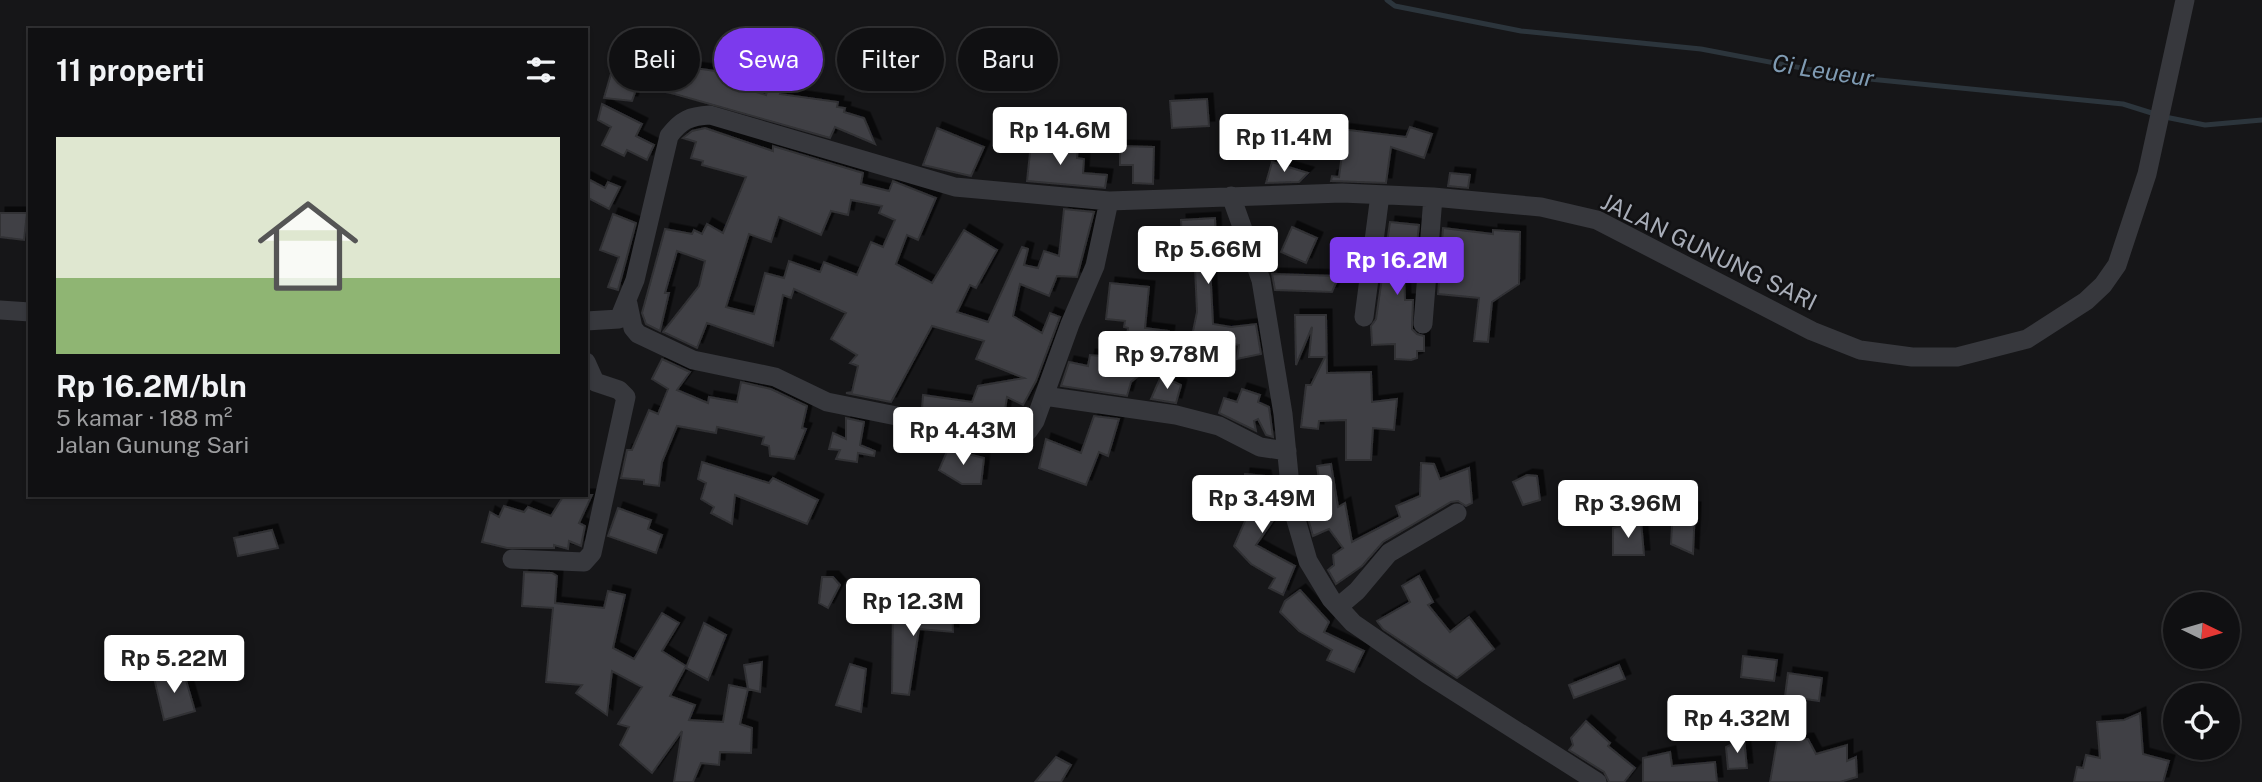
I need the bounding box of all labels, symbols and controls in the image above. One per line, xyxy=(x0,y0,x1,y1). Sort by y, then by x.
chip: Beli xyxy=(609,28,700,91)
chip: Sewa xyxy=(714,28,823,91)
chip: Filter xyxy=(837,28,944,91)
chip: Baru xyxy=(958,28,1058,91)
water label: Ci Leueur xyxy=(1770,48,1877,92)
icon: filters xyxy=(522,51,560,89)
text: 11 properti xyxy=(56,52,204,88)
pin: Rp 14.6M xyxy=(988,108,1132,167)
pin: Rp 11.4M xyxy=(1212,114,1356,174)
text: Rp 14.6M xyxy=(1009,116,1111,143)
text: Rp 11.4M xyxy=(1235,123,1333,150)
icon: home xyxy=(245,183,371,309)
street label: JALAN GUNUNG SARI xyxy=(1597,187,1822,316)
pin: Rp 5.66M xyxy=(1136,226,1280,286)
text: Rp 5.66M xyxy=(1154,235,1262,262)
pin: Rp 16.2M xyxy=(1325,238,1469,297)
text: Rp 16.2M xyxy=(1346,246,1448,273)
pin: Rp 9.78M xyxy=(1095,332,1239,391)
text: Rp 9.78M xyxy=(1114,340,1220,367)
text: Rp 16.2M/bln xyxy=(56,368,247,404)
text: 5 kamar · 188 m² xyxy=(56,404,232,431)
pin: Rp 4.43M xyxy=(891,407,1035,467)
text: Rp 4.43M xyxy=(909,416,1017,443)
text: Jalan Gunung Sari xyxy=(56,431,249,458)
pin: Rp 3.49M xyxy=(1190,476,1334,535)
pin: Rp 3.96M xyxy=(1556,480,1700,540)
text: Rp 3.49M xyxy=(1208,484,1316,511)
text: Rp 3.96M xyxy=(1574,489,1682,516)
pin: Rp 12.3M xyxy=(841,578,985,638)
text: Rp 12.3M xyxy=(862,587,964,614)
north arrow xyxy=(2163,592,2240,668)
map controls xyxy=(2163,592,2240,760)
pin: Rp 5.22M xyxy=(102,636,246,695)
text: Rp 5.22M xyxy=(120,644,228,671)
button: locate xyxy=(2163,683,2240,760)
pin: Rp 4.32M xyxy=(1665,696,1809,755)
text: Rp 4.32M xyxy=(1683,704,1791,731)

